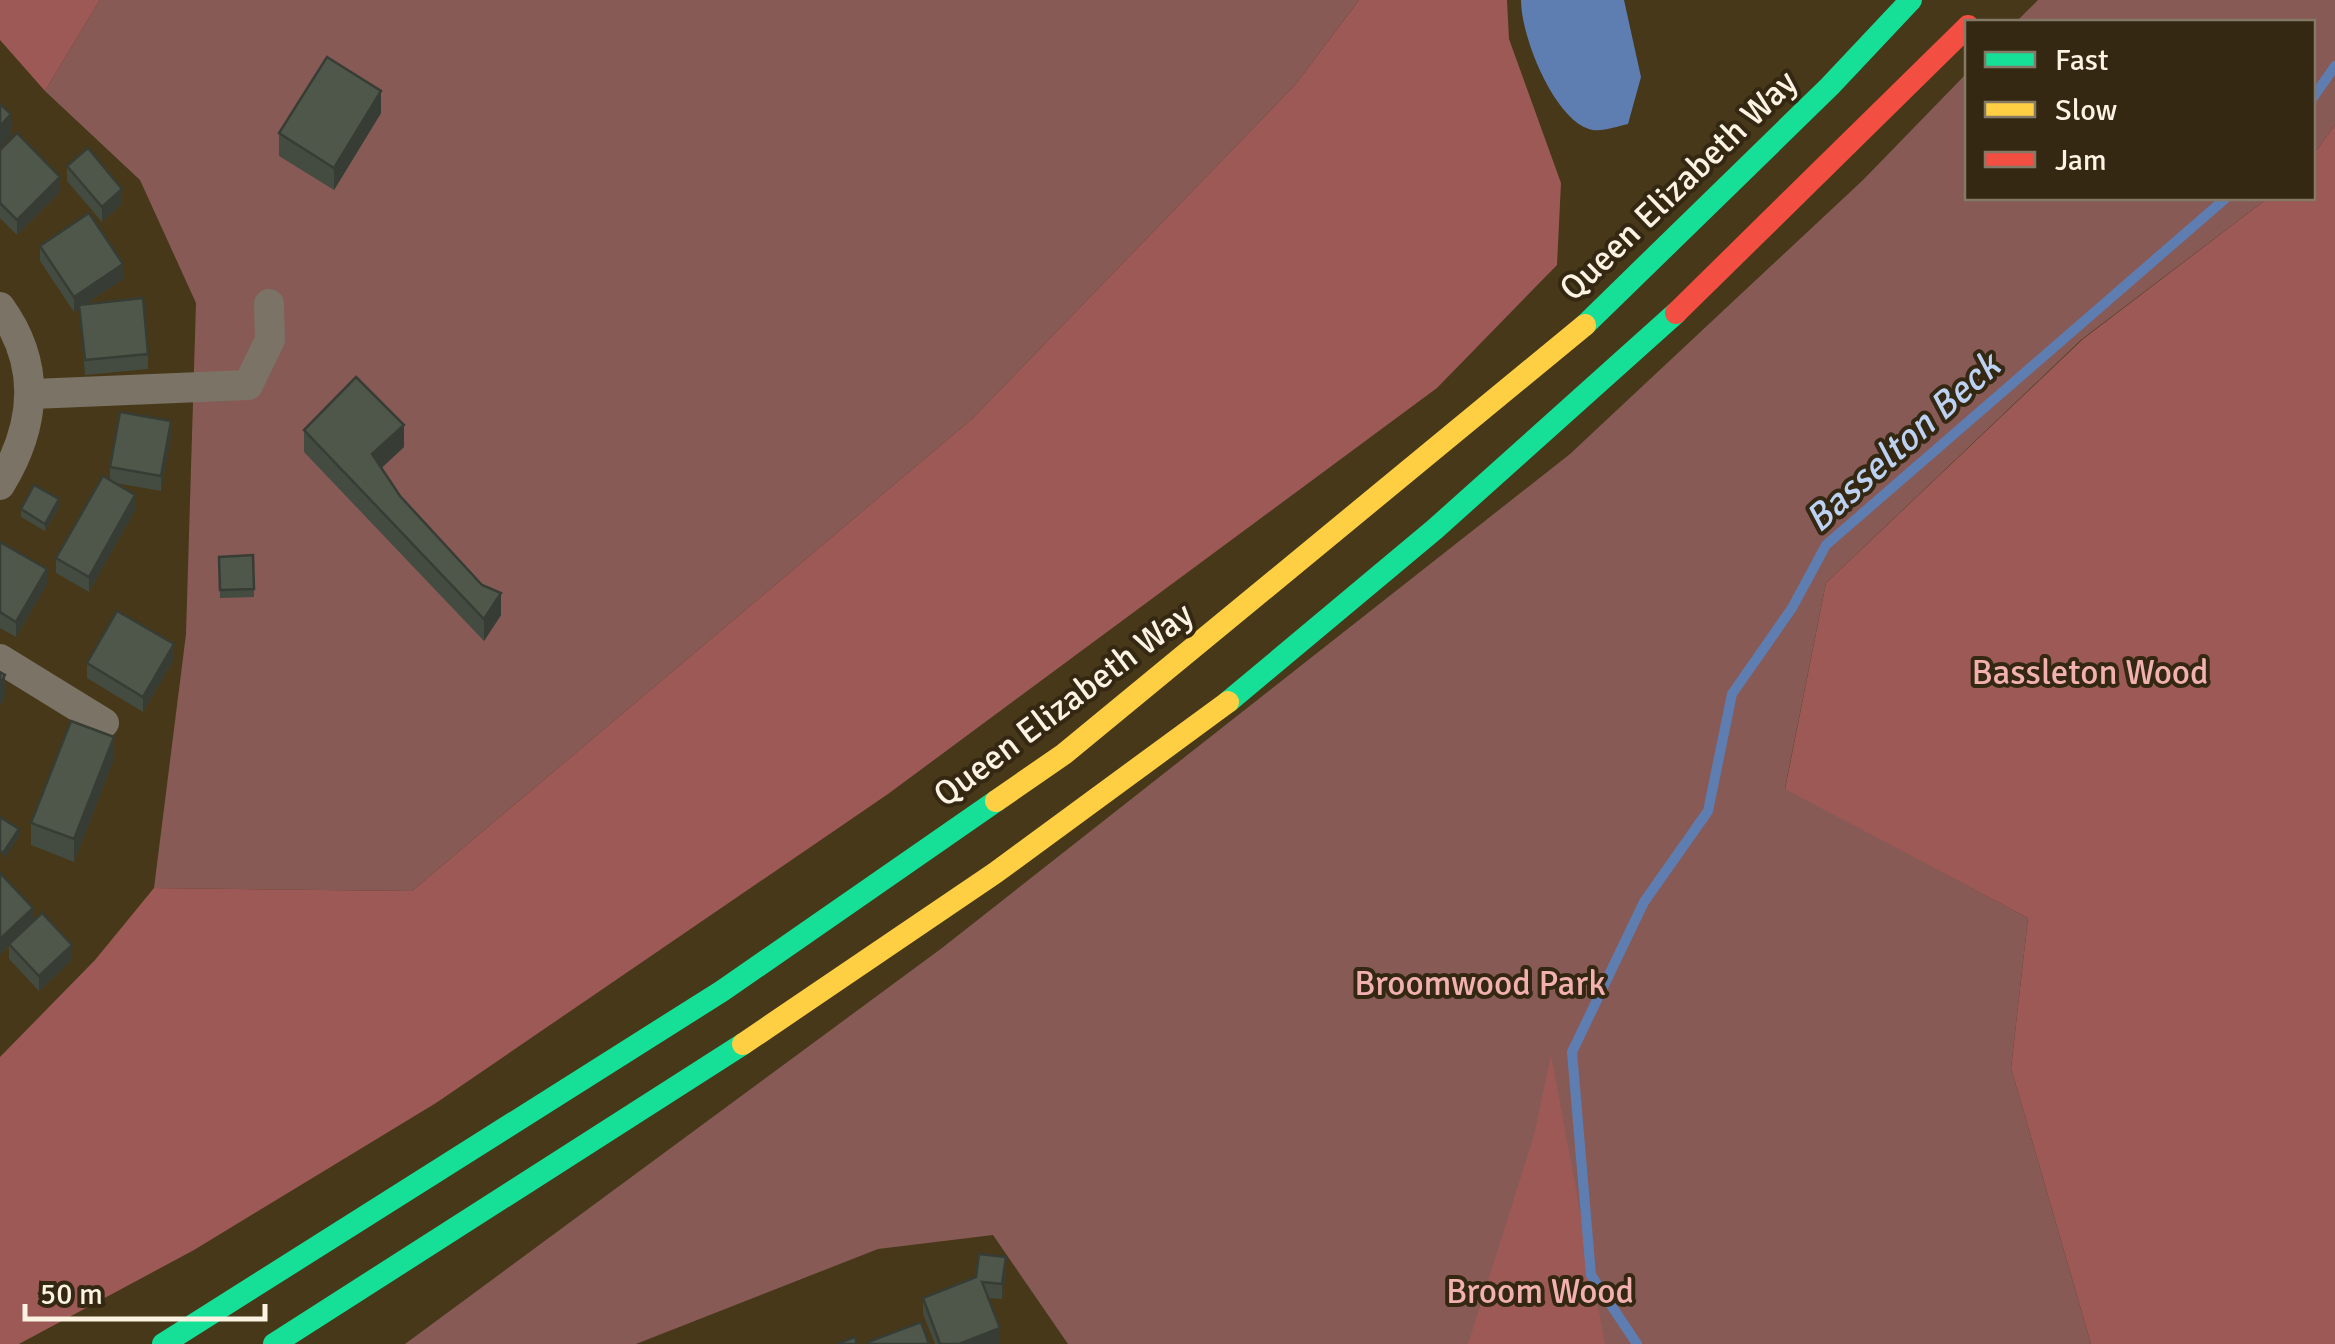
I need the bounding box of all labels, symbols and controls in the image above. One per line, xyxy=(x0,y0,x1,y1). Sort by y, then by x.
legend xyxy=(1965,20,2315,200)
text: Fast xyxy=(2055,42,2108,79)
street label: Queen Elizabeth Way xyxy=(1551,61,1806,310)
text: Slow xyxy=(2055,92,2117,129)
text: Jam xyxy=(2055,142,2107,179)
water label: Basselton Beck xyxy=(1795,341,2012,542)
street label: Queen Elizabeth Way xyxy=(925,593,1201,816)
park label: Bassleton Wood xyxy=(1971,651,2209,694)
park label: Broomwood Park xyxy=(1354,962,1606,1005)
scale bar xyxy=(25,1259,265,1321)
park label: Broom Wood xyxy=(1446,1270,1634,1313)
text: 50 m xyxy=(40,1276,103,1313)

